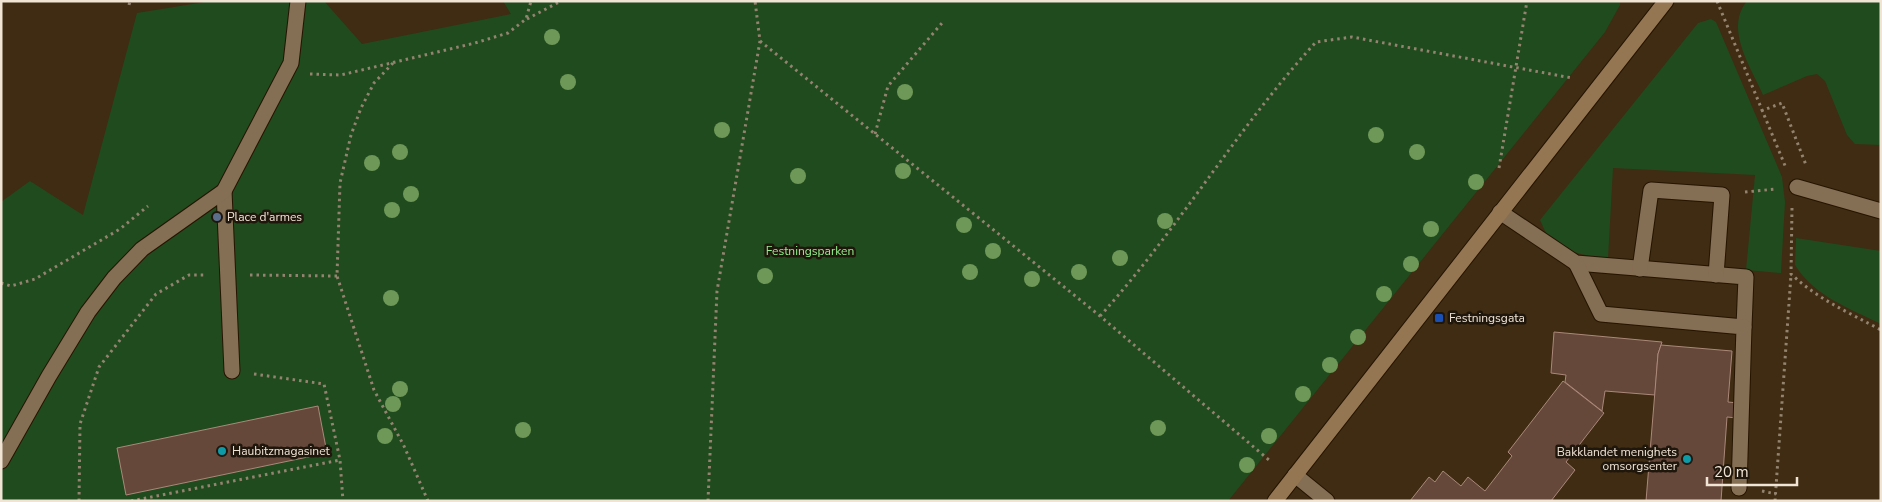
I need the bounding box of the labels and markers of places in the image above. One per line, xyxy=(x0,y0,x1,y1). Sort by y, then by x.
place label: Place d'armes xyxy=(227,209,302,225)
marker: Place d'armes xyxy=(211,211,223,223)
place label: Festningsgata xyxy=(1449,310,1525,326)
marker: Festningsgata xyxy=(1433,312,1445,324)
place label: Haubitzmagasinet xyxy=(232,443,331,459)
place label: Bakklandet menighets omsorgsenter xyxy=(1557,444,1678,474)
marker: Haubitzmagasinet xyxy=(216,445,228,457)
marker: Bakklandet menighets omsorgsenter xyxy=(1681,453,1693,465)

